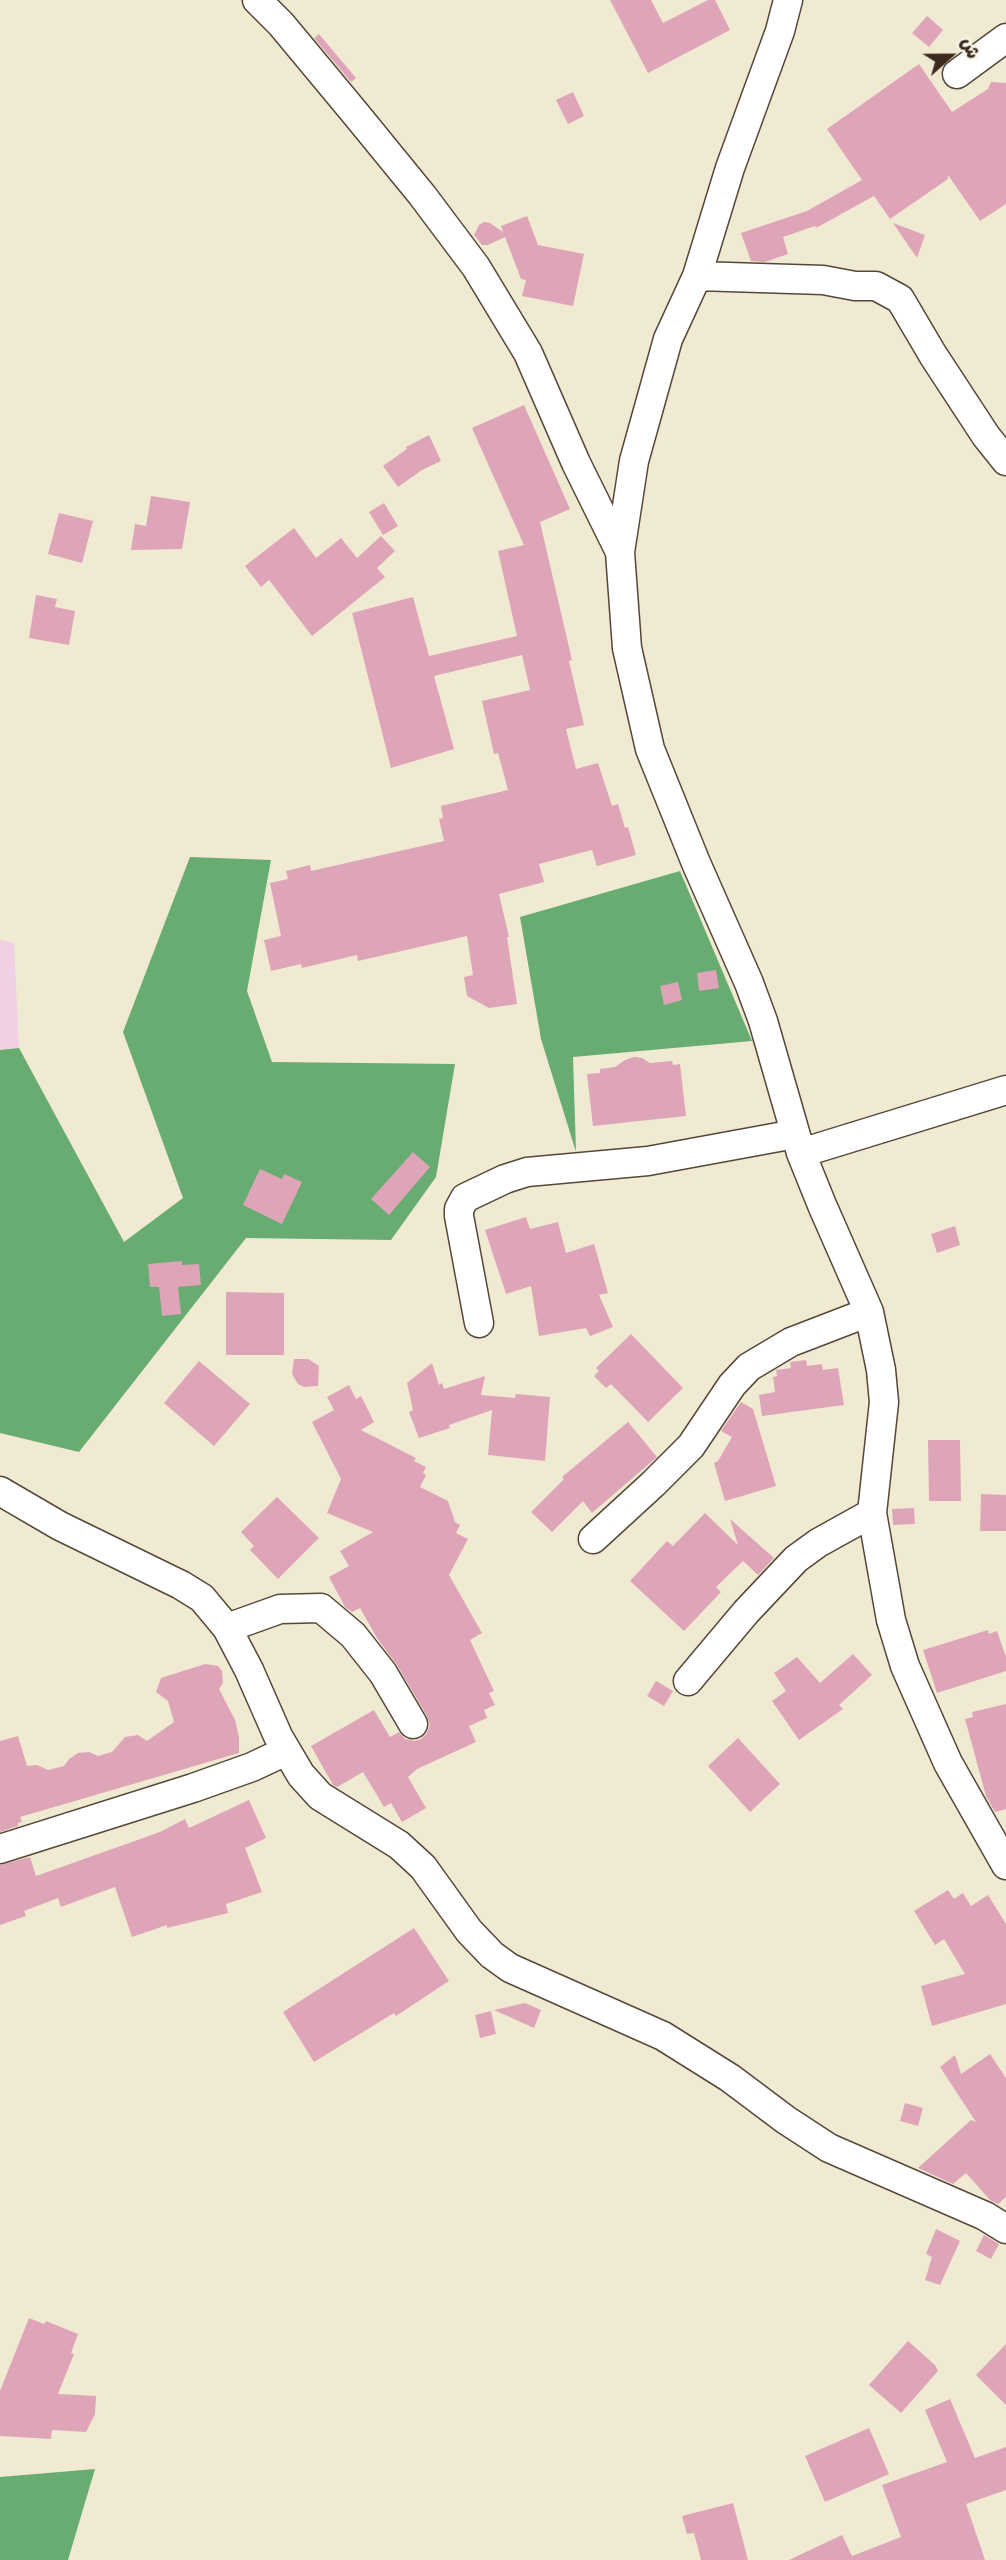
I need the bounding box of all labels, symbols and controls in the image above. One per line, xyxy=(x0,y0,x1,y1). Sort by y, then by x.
north arrow xyxy=(915,21,985,91)
text: ش xyxy=(954,34,986,63)

